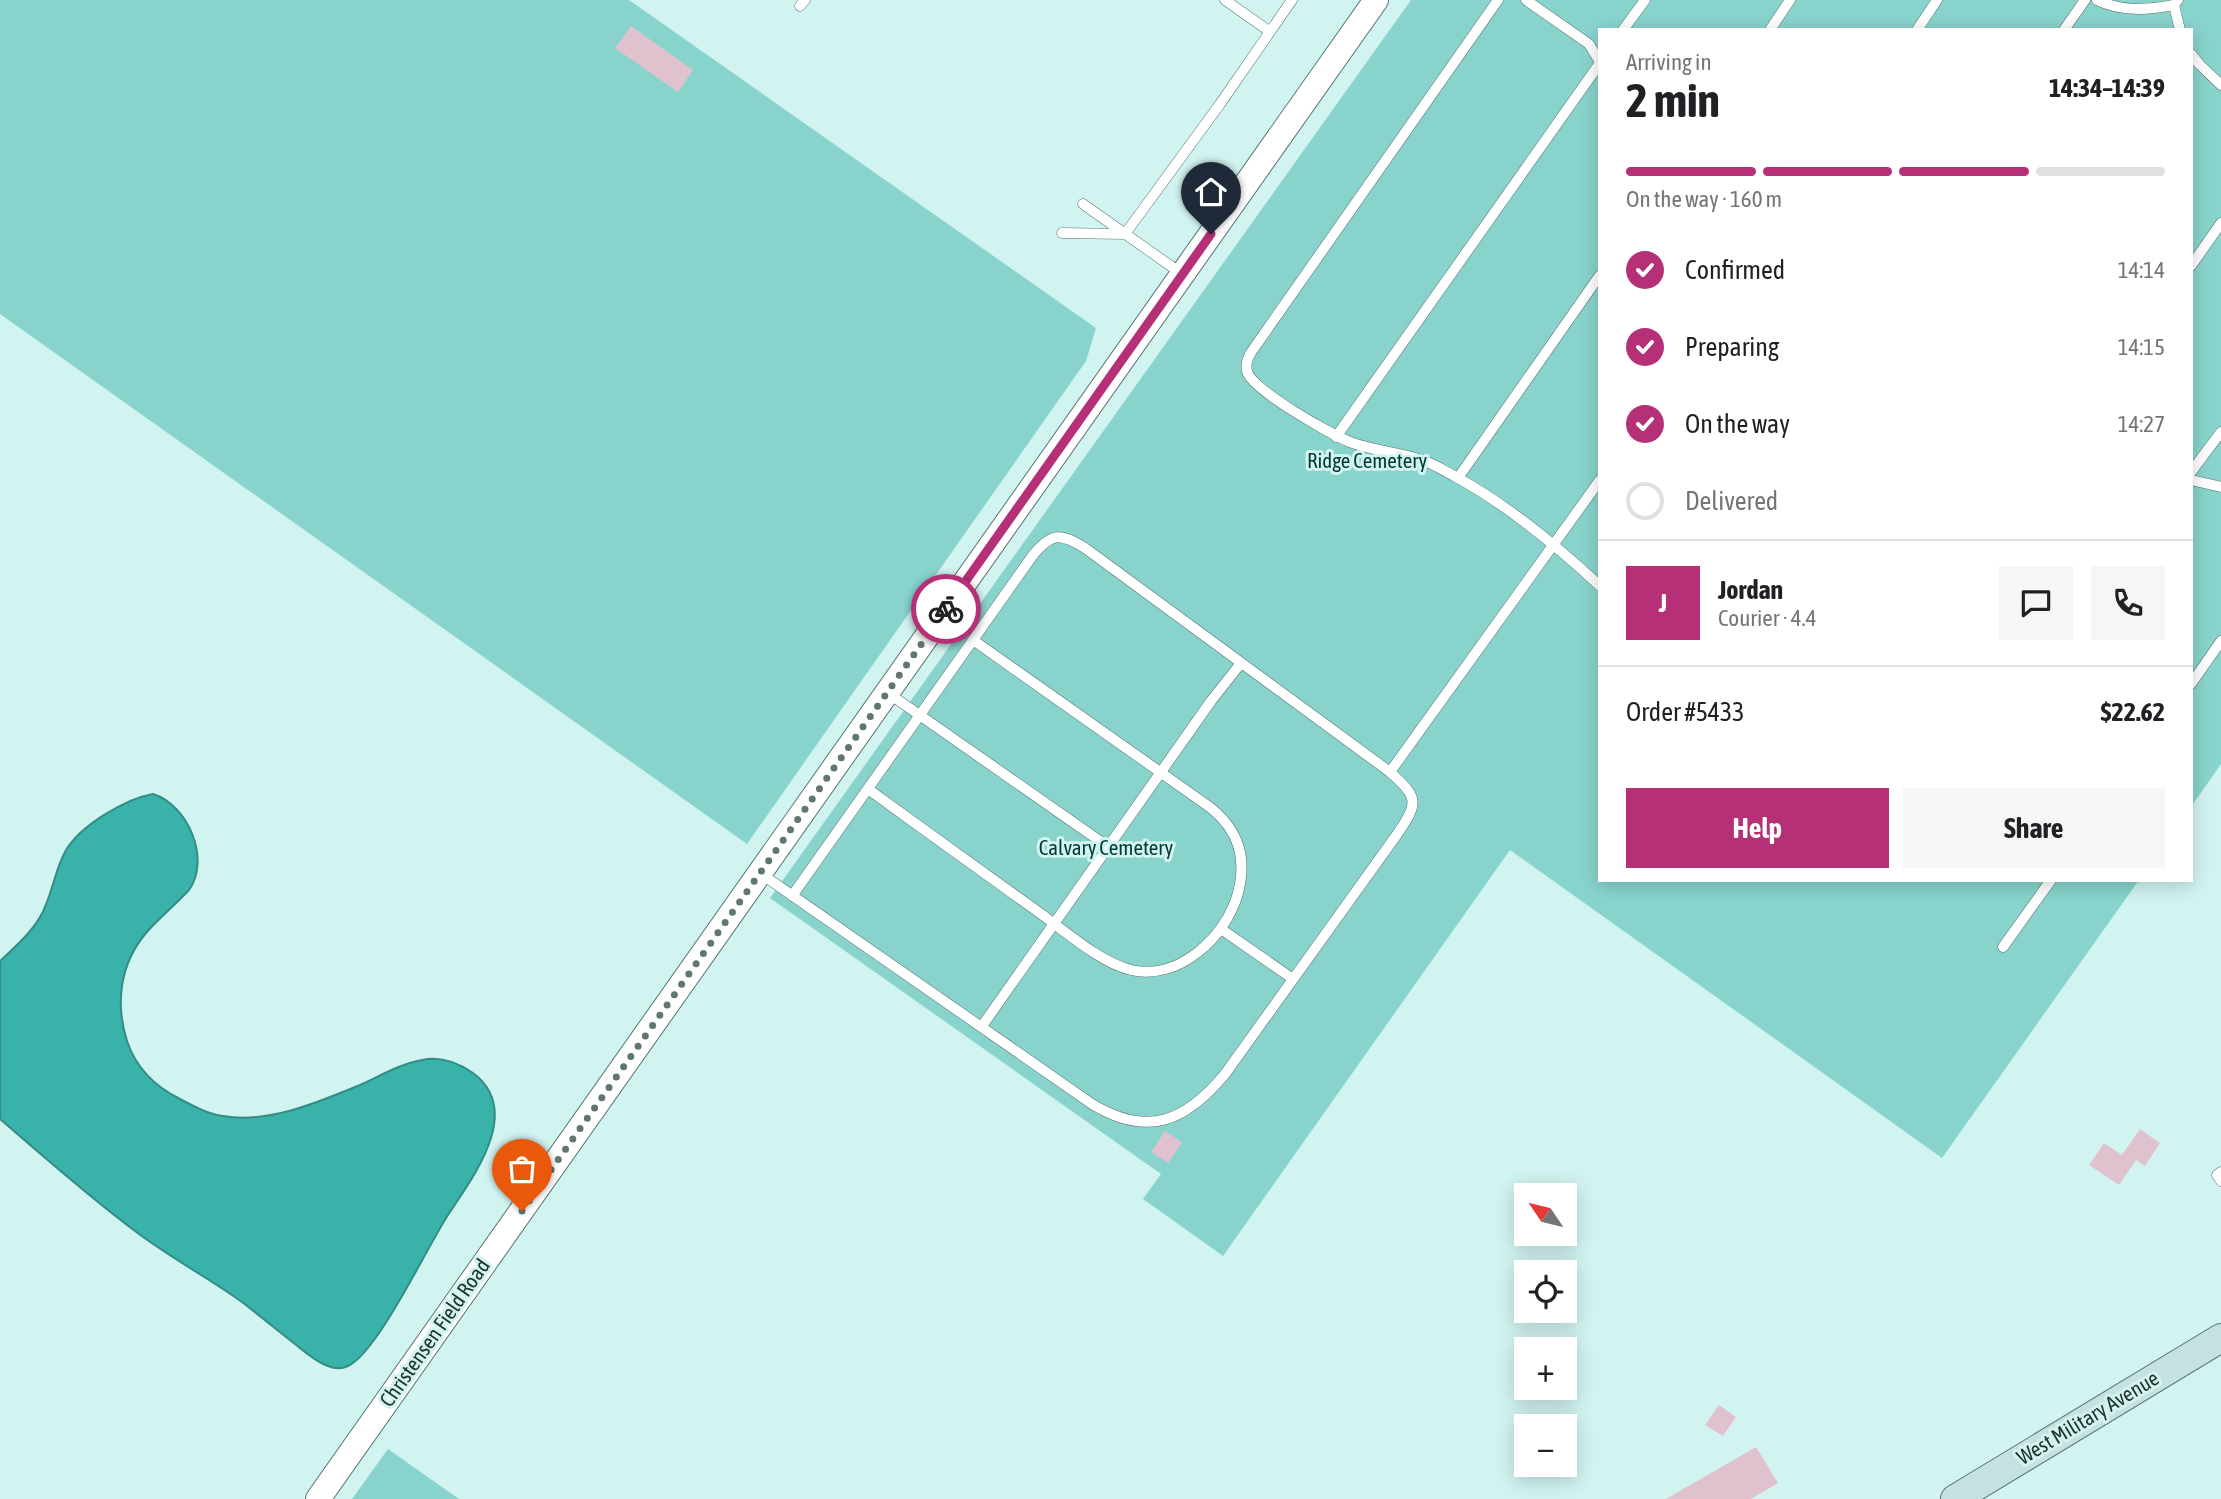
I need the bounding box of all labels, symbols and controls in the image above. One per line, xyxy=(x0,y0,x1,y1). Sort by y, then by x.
text: Arriving in xyxy=(1626,49,1712,75)
text: 14:34–14:39 xyxy=(2049,73,2165,103)
text: 2 min xyxy=(1626,74,1720,127)
pin xyxy=(1181,162,1241,234)
icon: home xyxy=(1192,173,1230,211)
text: On the way · 160 m xyxy=(1626,186,1782,212)
icon: check xyxy=(1626,251,1664,289)
text: Confirmed xyxy=(1685,255,1785,285)
text: 14:14 xyxy=(2118,257,2165,283)
icon: check xyxy=(1626,328,1664,366)
text: Preparing xyxy=(1685,332,1779,362)
text: 14:15 xyxy=(2118,334,2165,360)
icon: check xyxy=(1626,405,1664,443)
text: On the way xyxy=(1685,409,1790,439)
text: 14:27 xyxy=(2118,411,2165,437)
park label: Ridge Cemetery xyxy=(1307,448,1427,472)
text: Delivered xyxy=(1685,486,1778,516)
button: chat xyxy=(1999,566,2073,640)
button: phone xyxy=(2091,566,2165,640)
courier xyxy=(911,574,981,644)
text: Jordan xyxy=(1718,575,1783,605)
text: J xyxy=(1659,588,1667,618)
icon: bike xyxy=(927,590,965,628)
text: Courier · 4.4 xyxy=(1718,605,1817,631)
text: Order #5433 xyxy=(1626,697,1745,727)
text: $22.62 xyxy=(2101,697,2165,727)
button: Help xyxy=(1626,788,1889,868)
button: Share xyxy=(1903,788,2165,868)
park label: Calvary Cemetery xyxy=(1039,835,1174,859)
pin xyxy=(492,1139,552,1211)
icon: bag xyxy=(503,1150,541,1188)
north arrow xyxy=(1514,1183,1577,1246)
map controls xyxy=(1514,1183,1577,1477)
street label: Christensen Field Road xyxy=(374,1254,494,1411)
button: locate xyxy=(1514,1260,1577,1323)
button: + xyxy=(1514,1337,1577,1400)
street label: West Military Avenue xyxy=(2012,1365,2163,1469)
button: − xyxy=(1514,1414,1577,1477)

